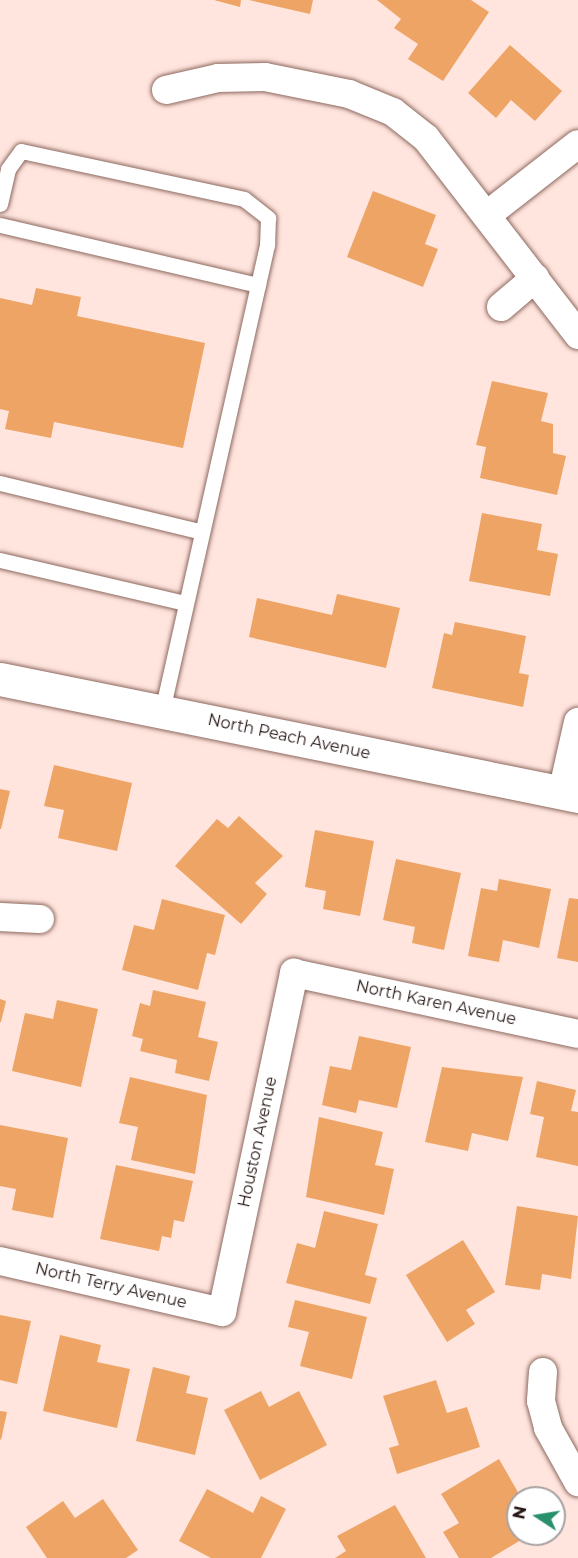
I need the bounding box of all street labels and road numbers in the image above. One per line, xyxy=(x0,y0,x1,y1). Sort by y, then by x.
street label: North Peach Avenue xyxy=(206,710,372,764)
street label: North Karen Avenue xyxy=(354,977,518,1029)
street label: Houston Avenue xyxy=(235,1075,281,1209)
street label: North Terry Avenue xyxy=(33,1259,189,1313)

